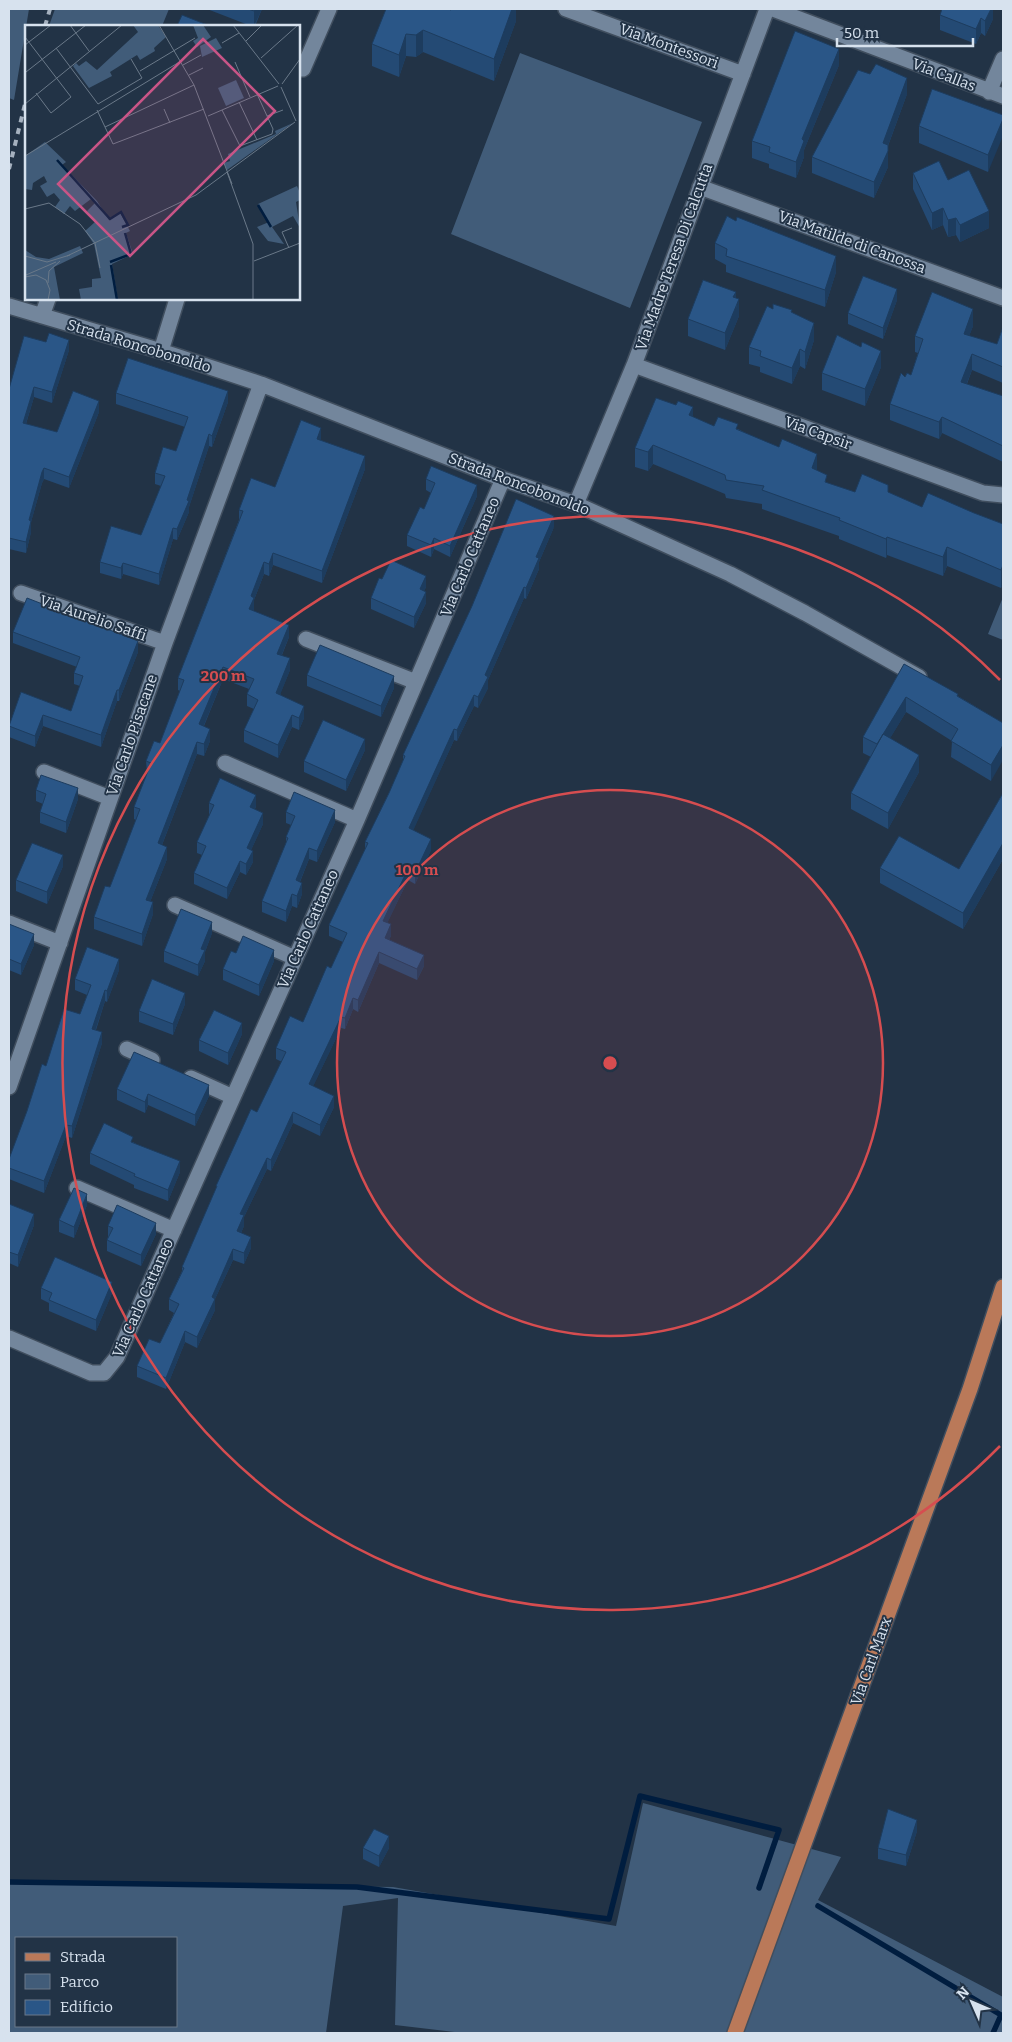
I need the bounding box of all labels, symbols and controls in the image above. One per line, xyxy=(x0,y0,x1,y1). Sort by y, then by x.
scale bar xyxy=(837,15,973,47)
street label: Via Montessori xyxy=(617,20,721,72)
text: 50 m xyxy=(844,24,880,42)
inset map xyxy=(25,25,300,300)
street label: Via Callas xyxy=(910,55,978,95)
street label: Via Madre Teresa Di Calcutta xyxy=(632,161,716,353)
street label: Via Matilde di Canossa xyxy=(776,207,928,277)
street label: Strada Roncobonoldo xyxy=(65,316,213,376)
street label: Via Capsir xyxy=(782,413,854,454)
street label: Strada Roncobonoldo xyxy=(446,449,592,519)
street label: Via Carlo Cattaneo xyxy=(437,495,503,619)
street label: Via Aurelio Saffi xyxy=(37,591,149,645)
text: 200 m xyxy=(201,667,246,685)
street label: Via Carlo Pisacane xyxy=(103,672,161,798)
text: 100 m xyxy=(396,861,439,879)
street label: Via Carlo Cattaneo xyxy=(274,867,342,991)
centre of rings xyxy=(601,1054,619,1072)
street label: Via Carlo Cattaneo xyxy=(109,1236,177,1360)
street label: Via Carl Marx xyxy=(847,1614,896,1708)
legend xyxy=(15,1937,178,2027)
text: Strada xyxy=(60,1948,106,1966)
text: Parco xyxy=(60,1973,99,1991)
north arrow xyxy=(947,1977,997,2027)
text: N xyxy=(953,1983,973,2003)
text: Edificio xyxy=(60,1998,113,2016)

